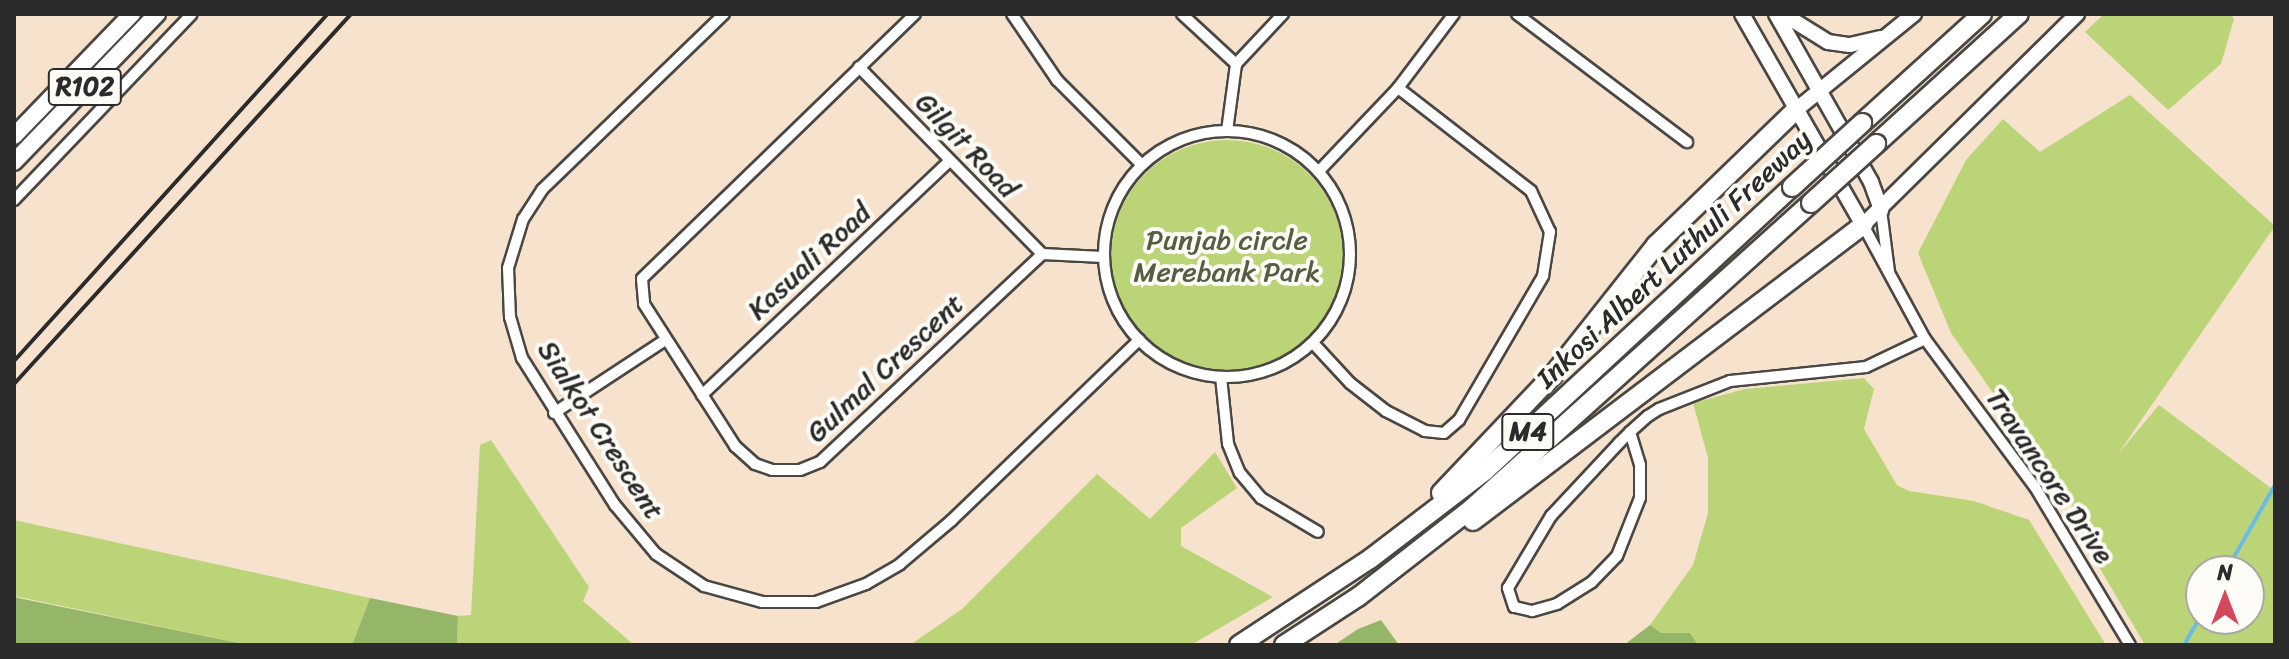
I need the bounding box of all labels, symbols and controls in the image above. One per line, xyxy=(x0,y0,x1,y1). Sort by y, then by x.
road number: R102 xyxy=(47,65,123,109)
street label: Gilgit Road xyxy=(909,85,1025,205)
street label: Inkosi Albert Luthuli Freeway xyxy=(1529,122,1819,396)
street label: Kasuali Road xyxy=(740,196,878,326)
park label: Punjab circle Merebank Park xyxy=(1134,223,1320,289)
street label: Gulmal Crescent xyxy=(799,286,971,450)
street label: Sialkot Crescent xyxy=(531,334,671,526)
street label: Travancore Drive xyxy=(1979,382,2121,570)
road number: M4 xyxy=(1500,410,1556,454)
text: N xyxy=(2217,553,2233,592)
north arrow xyxy=(2185,555,2265,635)

